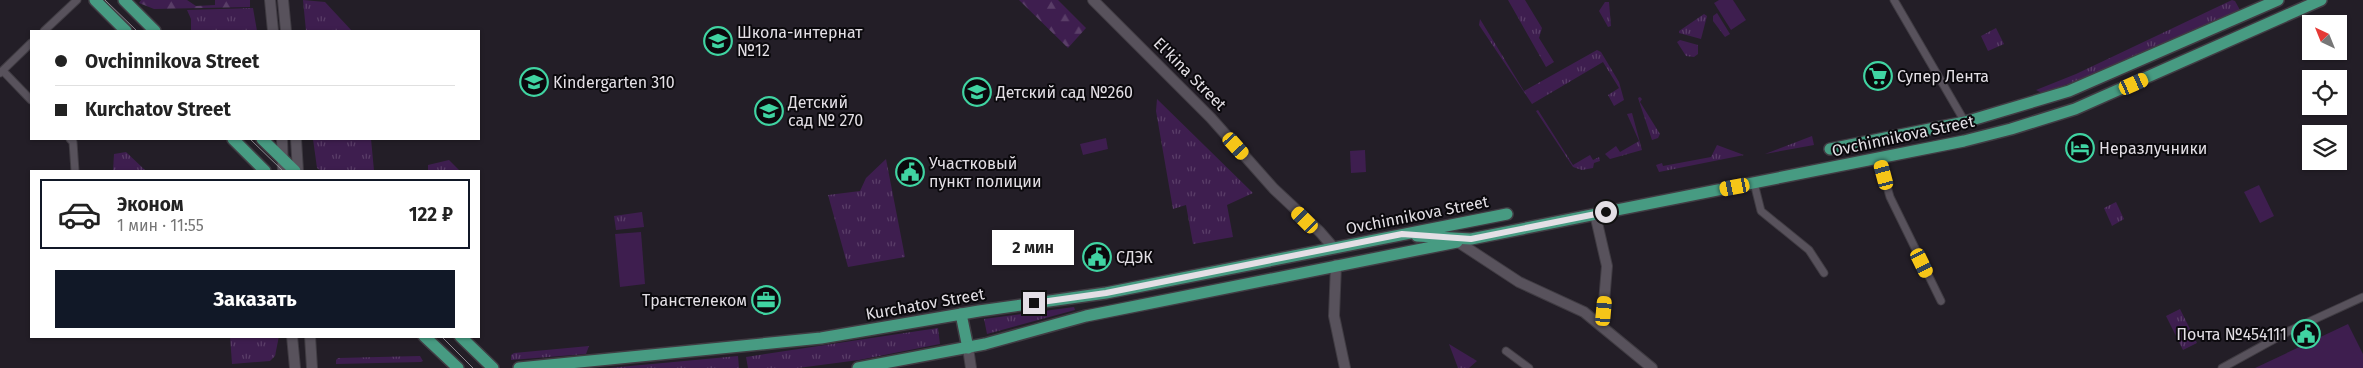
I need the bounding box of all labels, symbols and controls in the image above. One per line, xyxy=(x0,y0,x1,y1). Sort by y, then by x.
north arrow xyxy=(2302,15,2348,60)
map controls xyxy=(2302,15,2347,170)
place label: Школа-интернат №12 xyxy=(737,23,863,60)
school or university icon: Школа-интернат №12 xyxy=(703,26,733,56)
street label: El'kina Street xyxy=(1150,34,1230,114)
text: Ovchinnikova Street xyxy=(85,50,259,73)
supermarket icon: Супер Лента xyxy=(1863,61,1893,91)
school or university icon: Kindergarten 310 xyxy=(519,67,549,97)
place label: Супер Лента xyxy=(1897,67,1989,86)
button: locate xyxy=(2302,70,2347,115)
car xyxy=(2117,71,2150,97)
place label: Kindergarten 310 xyxy=(553,73,675,92)
school or university icon: Детский сад №260 xyxy=(962,77,992,107)
place label: Детский сад №260 xyxy=(995,83,1133,102)
place label: Детский сад № 270 xyxy=(787,93,863,130)
school or university icon: Детский сад № 270 xyxy=(754,96,784,126)
text: Kurchatov Street xyxy=(85,98,231,121)
street label: Ovchinnikova Street xyxy=(1830,112,1976,160)
button: layers xyxy=(2302,125,2347,170)
car xyxy=(1220,130,1251,162)
hotel icon: Неразлучники xyxy=(2065,133,2095,163)
place label: Неразлучники xyxy=(2099,139,2207,158)
place label: Участковый пункт полиции xyxy=(929,154,1042,191)
public building icon: Участковый пункт полиции xyxy=(895,157,925,187)
car xyxy=(1872,159,1895,191)
car xyxy=(1718,177,1751,197)
icon: car xyxy=(57,192,102,237)
street label: Ovchinnikova Street xyxy=(1344,192,1490,238)
text: Эконом xyxy=(117,193,184,216)
route start xyxy=(1595,201,1617,223)
text: 122 ₽ xyxy=(409,203,453,226)
car xyxy=(1289,204,1320,236)
text: 1 мин · 11:55 xyxy=(117,216,204,235)
callout: 2 мин xyxy=(993,230,1075,266)
text: 2 мин xyxy=(1012,238,1054,257)
public building icon: СДЭК xyxy=(1082,242,1112,272)
car xyxy=(1908,246,1935,280)
place label: СДЭК xyxy=(1116,248,1153,267)
button: Заказать xyxy=(55,270,455,328)
street label: Kurchatov Street xyxy=(864,284,986,324)
office icon: Транстелеком xyxy=(751,285,781,315)
place label: Транстелеком xyxy=(642,291,747,310)
route end xyxy=(1023,292,1045,314)
car xyxy=(1595,295,1612,327)
public building icon: Почта №454111 xyxy=(2291,319,2321,349)
place label: Почта №454111 xyxy=(2176,325,2287,344)

